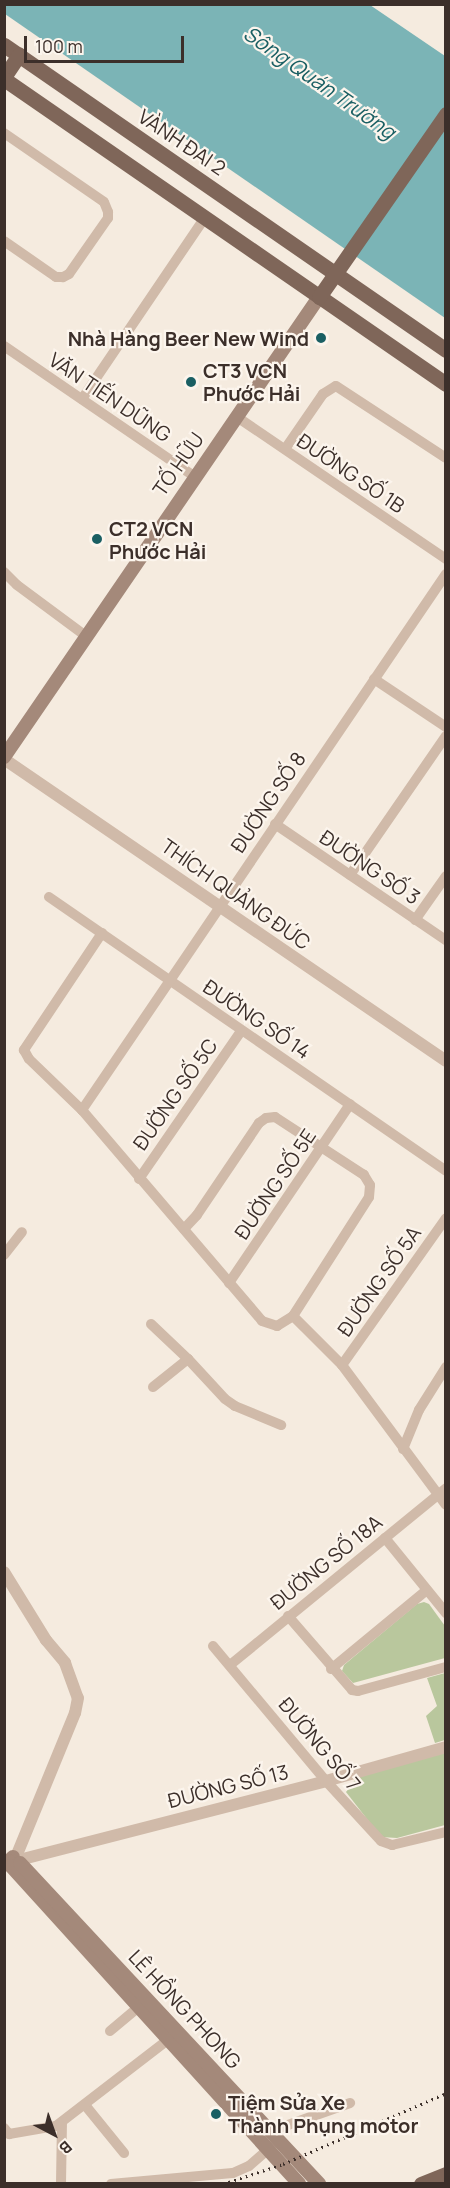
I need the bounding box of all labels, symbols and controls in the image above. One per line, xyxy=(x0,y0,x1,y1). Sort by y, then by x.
water label: Sông Quán Trường xyxy=(239,20,401,144)
scale bar xyxy=(27,24,188,62)
text: 100 m xyxy=(35,34,83,58)
street label: VÀNH ĐAI 2 xyxy=(134,104,230,180)
place label: Nhà Hàng Beer New Wind xyxy=(68,326,309,350)
marker: Nhà Hàng Beer New Wind xyxy=(314,331,328,345)
street label: VĂN TIẾN DŨNG xyxy=(44,347,176,447)
place label: CT3 VCN Phước Hải xyxy=(203,358,300,405)
marker: CT3 VCN Phước Hải xyxy=(184,375,198,389)
street label: TỐ HỮU xyxy=(147,428,209,500)
street label: ĐƯỜNG SỐ 1B xyxy=(293,428,409,518)
place label: CT2 VCN Phước Hải xyxy=(109,516,206,563)
marker: CT2 VCN Phước Hải xyxy=(90,532,104,546)
street label: ĐƯỜNG SỐ 8 xyxy=(226,747,310,857)
street label: ĐƯỜNG SỐ 3 xyxy=(315,825,425,909)
street label: THÍCH QUẢNG ĐỨC xyxy=(157,834,315,954)
street label: ĐƯỜNG SỐ 14 xyxy=(199,974,315,1064)
street label: ĐƯỜNG SỐ 5C xyxy=(128,1034,222,1154)
street label: ĐƯỜNG SỐ 5E xyxy=(229,1124,321,1244)
street label: ĐƯỜNG SỐ 5A xyxy=(332,1221,426,1341)
street label: ĐƯỜNG SỐ 18A xyxy=(265,1510,387,1614)
street label: ĐƯỜNG SỐ 7 xyxy=(274,1692,366,1796)
street label: ĐƯỜNG SỐ 13 xyxy=(165,1759,291,1813)
street label: LÊ HỒNG PHONG xyxy=(124,1945,246,2073)
place label: Tiệm Sửa Xe Thành Phụng motor xyxy=(228,2090,418,2137)
north arrow xyxy=(24,2104,84,2164)
marker: Tiệm Sửa Xe Thành Phụng motor xyxy=(209,2107,223,2121)
text: B xyxy=(55,2136,77,2159)

